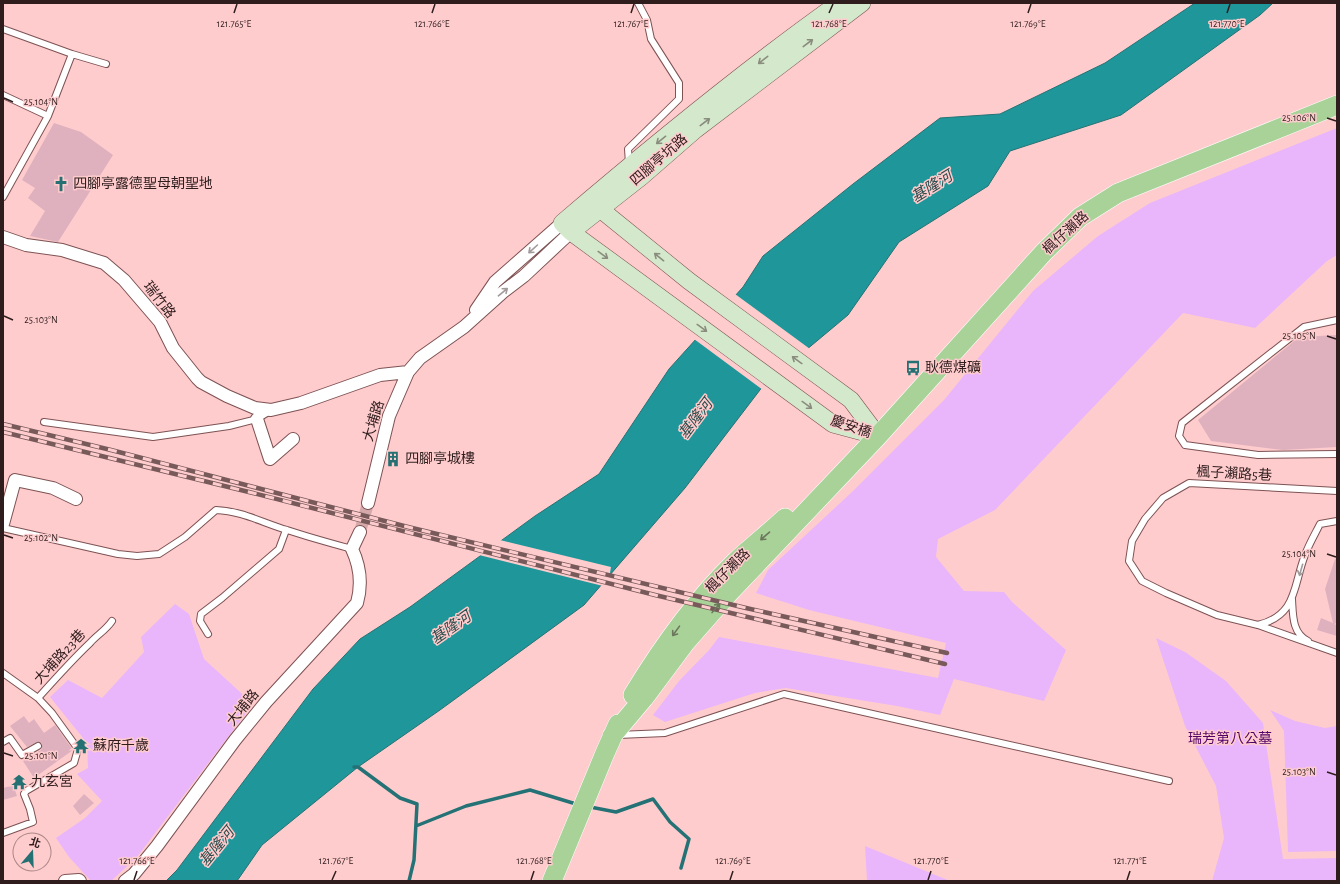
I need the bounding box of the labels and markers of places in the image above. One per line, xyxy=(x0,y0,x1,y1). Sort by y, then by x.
church icon: 四腳亭露德聖母朝聖地 xyxy=(52,175,70,193)
place label: 四腳亭露德聖母朝聖地 xyxy=(73,175,213,191)
bus stop icon: 耿德煤礦 xyxy=(904,359,922,377)
place label: 耿德煤礦 xyxy=(925,359,981,375)
building icon: 四腳亭城樓 xyxy=(384,450,402,468)
place label: 四腳亭城樓 xyxy=(405,451,475,466)
temple icon: 蘇府千歲 xyxy=(72,737,90,755)
place label: 蘇府千歲 xyxy=(93,738,149,753)
temple icon: 九玄宮 xyxy=(10,773,28,791)
place label: 九玄宮 xyxy=(31,773,73,789)

